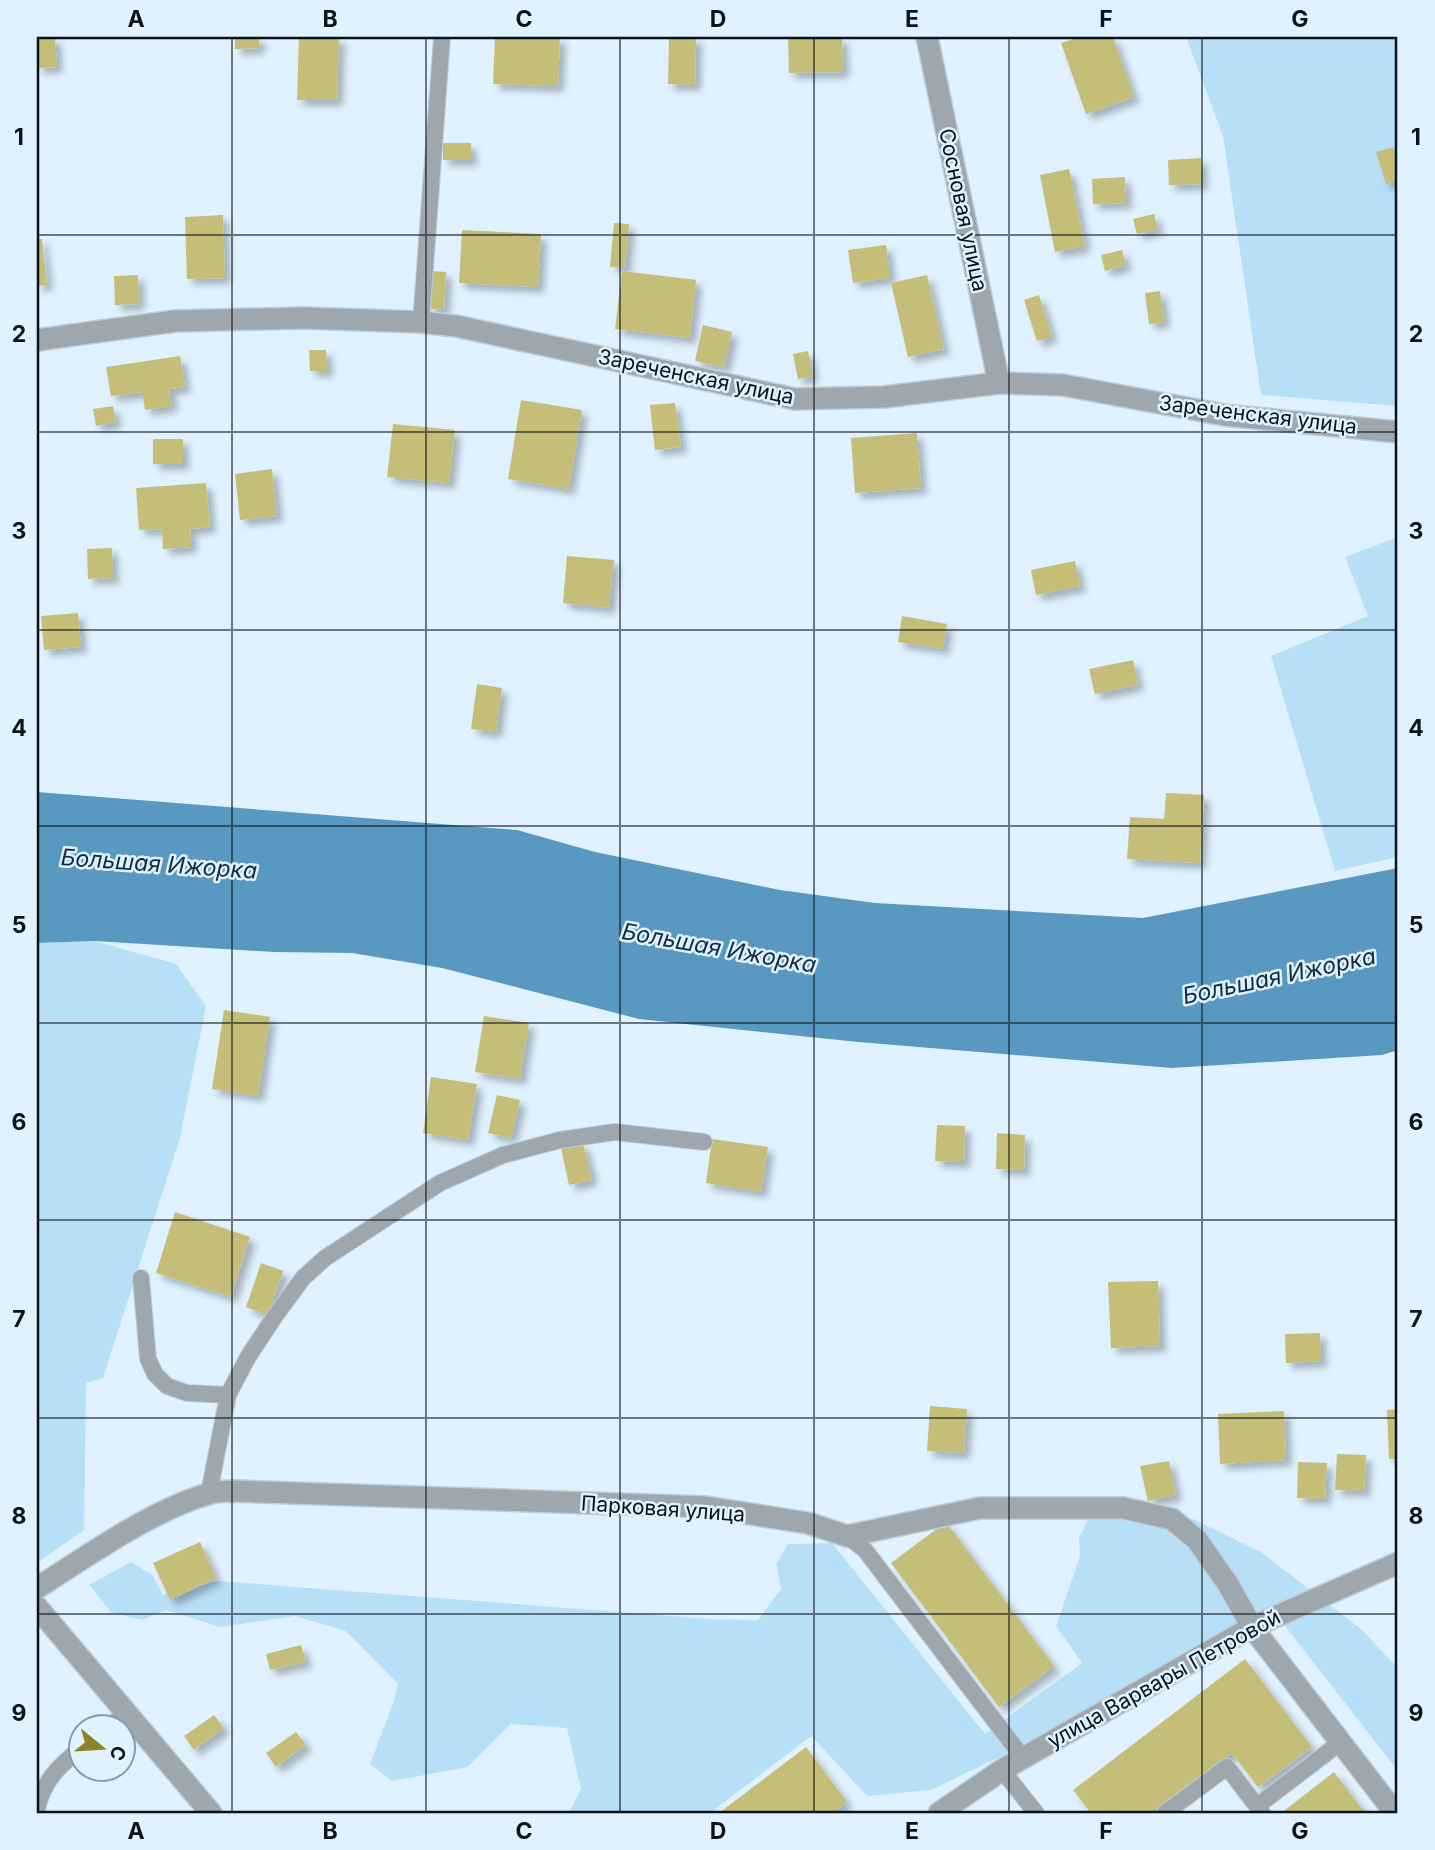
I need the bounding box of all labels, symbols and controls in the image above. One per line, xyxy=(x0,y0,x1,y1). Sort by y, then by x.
text: A xyxy=(127,5,145,33)
text: B xyxy=(322,5,338,33)
text: C xyxy=(515,5,533,33)
text: D xyxy=(710,5,726,33)
text: E xyxy=(905,5,919,33)
text: F xyxy=(1099,5,1113,33)
text: G xyxy=(1291,5,1309,33)
text: 1 xyxy=(14,123,24,151)
text: 1 xyxy=(1411,123,1421,151)
street label: Сосновая улица xyxy=(934,126,993,294)
text: 2 xyxy=(12,320,26,348)
text: 2 xyxy=(1409,320,1423,348)
street label: Зареченская улица xyxy=(596,344,796,409)
street label: Зареченская улица xyxy=(1158,390,1358,439)
text: 3 xyxy=(12,517,26,545)
text: 3 xyxy=(1409,517,1423,545)
text: 4 xyxy=(11,714,27,742)
text: 4 xyxy=(1408,714,1424,742)
water label: Большая Ижорка xyxy=(60,843,258,885)
text: 5 xyxy=(12,911,26,939)
text: 5 xyxy=(1409,911,1423,939)
water label: Большая Ижорка xyxy=(620,917,818,979)
water label: Большая Ижорка xyxy=(1180,942,1378,1010)
text: 6 xyxy=(12,1108,26,1136)
text: 6 xyxy=(1409,1108,1423,1136)
text: 7 xyxy=(12,1305,26,1333)
text: 7 xyxy=(1409,1305,1423,1333)
street label: Парковая улица xyxy=(580,1490,746,1527)
text: 8 xyxy=(12,1502,26,1530)
text: 8 xyxy=(1409,1502,1423,1530)
street label: улица Варвары Петровой xyxy=(1043,1604,1284,1753)
text: 9 xyxy=(12,1699,26,1727)
text: 9 xyxy=(1409,1699,1423,1727)
north arrow xyxy=(66,1714,136,1784)
text: С xyxy=(105,1743,131,1763)
text: A xyxy=(127,1817,145,1845)
text: B xyxy=(322,1817,338,1845)
text: C xyxy=(515,1817,533,1845)
text: D xyxy=(710,1817,726,1845)
text: E xyxy=(905,1817,919,1845)
text: F xyxy=(1099,1817,1113,1845)
text: G xyxy=(1291,1817,1309,1845)

